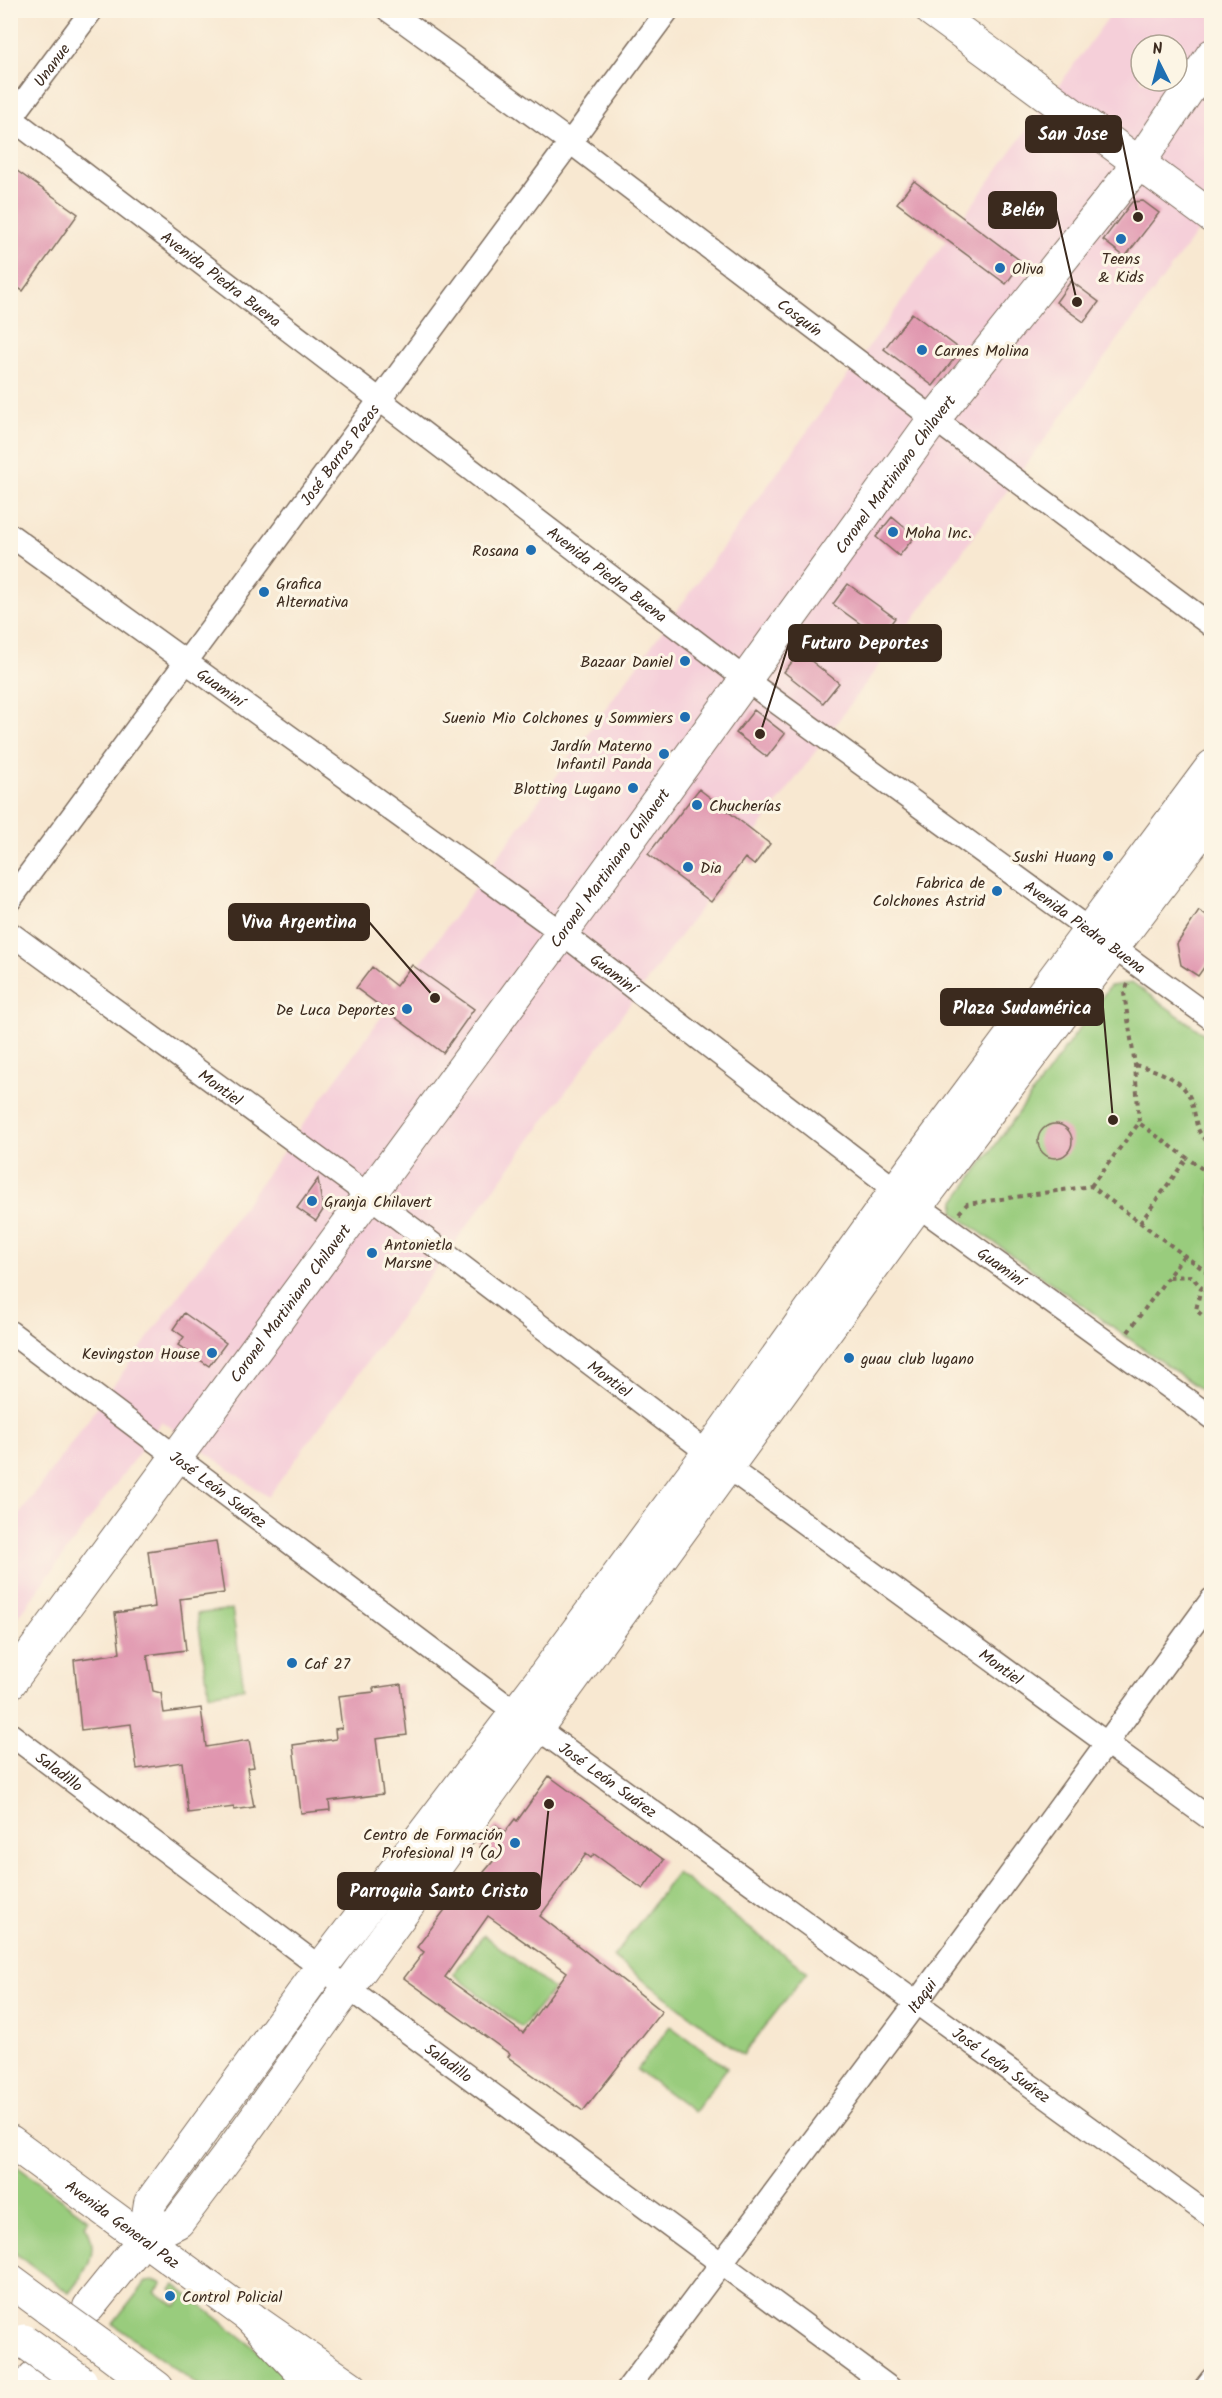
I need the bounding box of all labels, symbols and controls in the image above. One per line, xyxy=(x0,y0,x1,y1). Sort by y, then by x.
north arrow xyxy=(1129,33,1189,93)
text: N xyxy=(1151,37,1164,63)
street label: Unanue xyxy=(28,38,77,93)
callout: San Jose xyxy=(1026,116,1121,152)
text: San Jose xyxy=(1038,121,1108,150)
callout: Belén xyxy=(989,192,1056,228)
text: Belén xyxy=(1002,197,1044,226)
street label: Avenida Piedra Buena xyxy=(155,226,286,334)
marker: Teens & Kids xyxy=(1114,232,1128,246)
place label: Teens & Kids xyxy=(1098,247,1144,290)
place label: Oliva xyxy=(1012,257,1044,282)
marker: Oliva xyxy=(993,261,1007,275)
street label: Cosquín xyxy=(771,293,827,344)
place label: Carnes Molina xyxy=(934,339,1029,364)
marker: Carnes Molina xyxy=(915,343,929,357)
street label: Coronel Martiniano Chilavert xyxy=(829,389,963,560)
street label: José Barros Pazos xyxy=(294,399,387,512)
street label: Avenida Piedra Buena xyxy=(541,521,672,629)
place label: Moha Inc. xyxy=(905,521,972,546)
marker: Moha Inc. xyxy=(886,525,900,539)
place label: Rosana xyxy=(472,539,519,564)
marker: Rosana xyxy=(524,543,538,557)
place label: Grafica Alternativa xyxy=(276,572,349,615)
marker: Grafica Alternativa xyxy=(257,585,271,599)
callout: Futuro Deportes xyxy=(789,625,941,661)
text: Futuro Deportes xyxy=(801,630,929,659)
place label: Bazaar Daniel xyxy=(580,650,673,675)
marker: Bazaar Daniel xyxy=(678,654,692,668)
street label: Guaminí xyxy=(191,662,251,715)
place label: Suenio Mio Colchones y Sommiers xyxy=(443,706,673,731)
marker: Suenio Mio Colchones y Sommiers xyxy=(678,710,692,724)
place label: Jardín Materno Infantil Panda xyxy=(550,734,652,777)
marker: Jardín Materno Infantil Panda xyxy=(657,747,671,761)
place label: Blotting Lugano xyxy=(514,777,621,802)
marker: Blotting Lugano xyxy=(626,781,640,795)
street label: Coronel Martiniano Chilavert xyxy=(544,783,677,954)
place label: Chucherías xyxy=(709,794,781,819)
marker: Chucherías xyxy=(690,798,704,812)
place label: Sushi Huang xyxy=(1012,845,1096,870)
marker: Sushi Huang xyxy=(1101,849,1115,863)
place label: Dia xyxy=(700,856,722,881)
marker: Dia xyxy=(681,860,695,874)
place label: Fabrica de Colchones Astrid xyxy=(873,871,986,914)
street label: Avenida Piedra Buena xyxy=(1018,875,1151,981)
marker: Fabrica de Colchones Astrid xyxy=(990,884,1004,898)
callout: Viva Argentina xyxy=(229,904,369,940)
text: Viva Argentina xyxy=(241,909,357,938)
street label: Guaminí xyxy=(584,948,644,1002)
callout: Plaza Sudamérica xyxy=(941,989,1103,1025)
text: Plaza Sudamérica xyxy=(953,995,1091,1024)
place label: De Luca Deportes xyxy=(276,998,395,1023)
marker: De Luca Deportes xyxy=(400,1002,414,1016)
street label: Montiel xyxy=(192,1064,247,1113)
place label: Granja Chilavert xyxy=(324,1190,433,1215)
marker: Granja Chilavert xyxy=(305,1194,319,1208)
street label: Coronel Martiniano Chilavert xyxy=(224,1218,358,1388)
place label: Antonietla Marsne xyxy=(384,1233,453,1276)
street label: Guaminí xyxy=(971,1241,1032,1294)
marker: Antonietla Marsne xyxy=(365,1246,379,1260)
place label: Kevingston House xyxy=(82,1342,200,1367)
marker: Kevingston House xyxy=(205,1346,219,1360)
place label: guau club lugano xyxy=(860,1347,974,1372)
marker: guau club lugano xyxy=(842,1351,856,1365)
street label: Montiel xyxy=(581,1355,636,1405)
street label: José León Suárez xyxy=(164,1445,272,1535)
street label: Montiel xyxy=(973,1643,1028,1692)
place label: Caf 27 xyxy=(304,1652,351,1677)
marker: Caf 27 xyxy=(285,1656,299,1670)
street label: José León Suárez xyxy=(553,1736,662,1825)
street label: Saladillo xyxy=(29,1746,88,1799)
place label: Centro de Formación Profesional 19 (a) xyxy=(363,1823,503,1866)
marker: Centro de Formación Profesional 19 (a) xyxy=(508,1836,522,1850)
callout: Parroquia Santo Cristo xyxy=(338,1873,540,1909)
text: Parroquia Santo Cristo xyxy=(350,1878,528,1907)
street label: Itaqui xyxy=(902,1973,945,2019)
street label: José León Suárez xyxy=(946,2022,1055,2110)
street label: Saladillo xyxy=(419,2037,477,2090)
street label: Avenida General Paz xyxy=(59,2174,185,2276)
place label: Control Policial xyxy=(182,2285,283,2310)
marker: Control Policial xyxy=(163,2289,177,2303)

